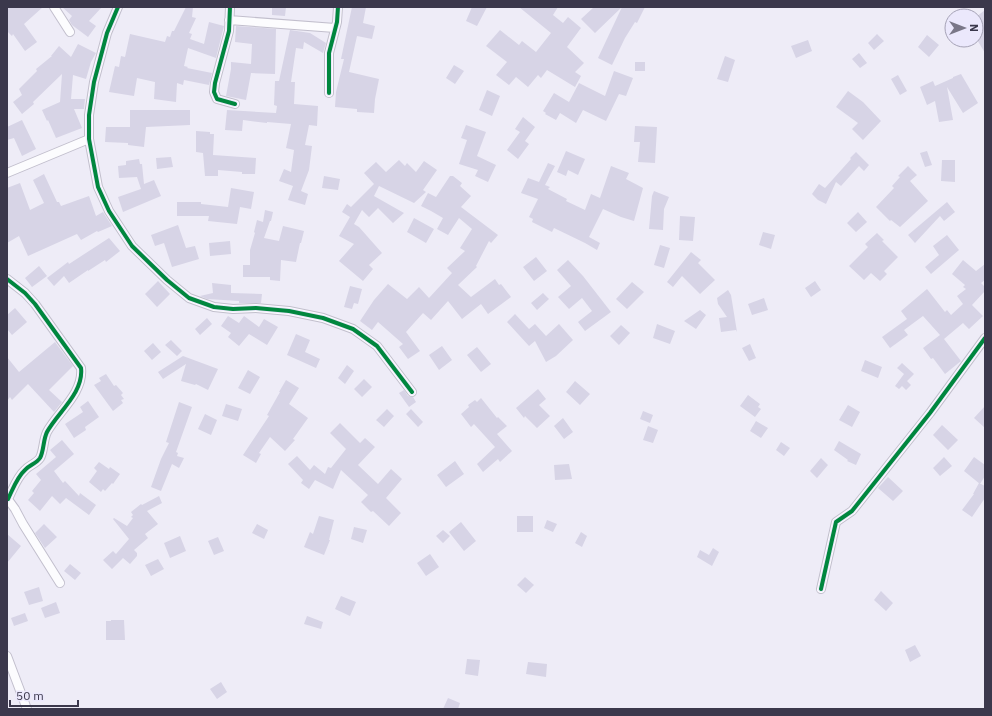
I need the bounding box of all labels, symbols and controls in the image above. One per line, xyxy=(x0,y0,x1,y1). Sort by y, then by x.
north arrow xyxy=(944,8,984,48)
text: N xyxy=(967,24,981,32)
scale bar xyxy=(10,682,78,708)
text: 50 m xyxy=(16,688,44,703)

